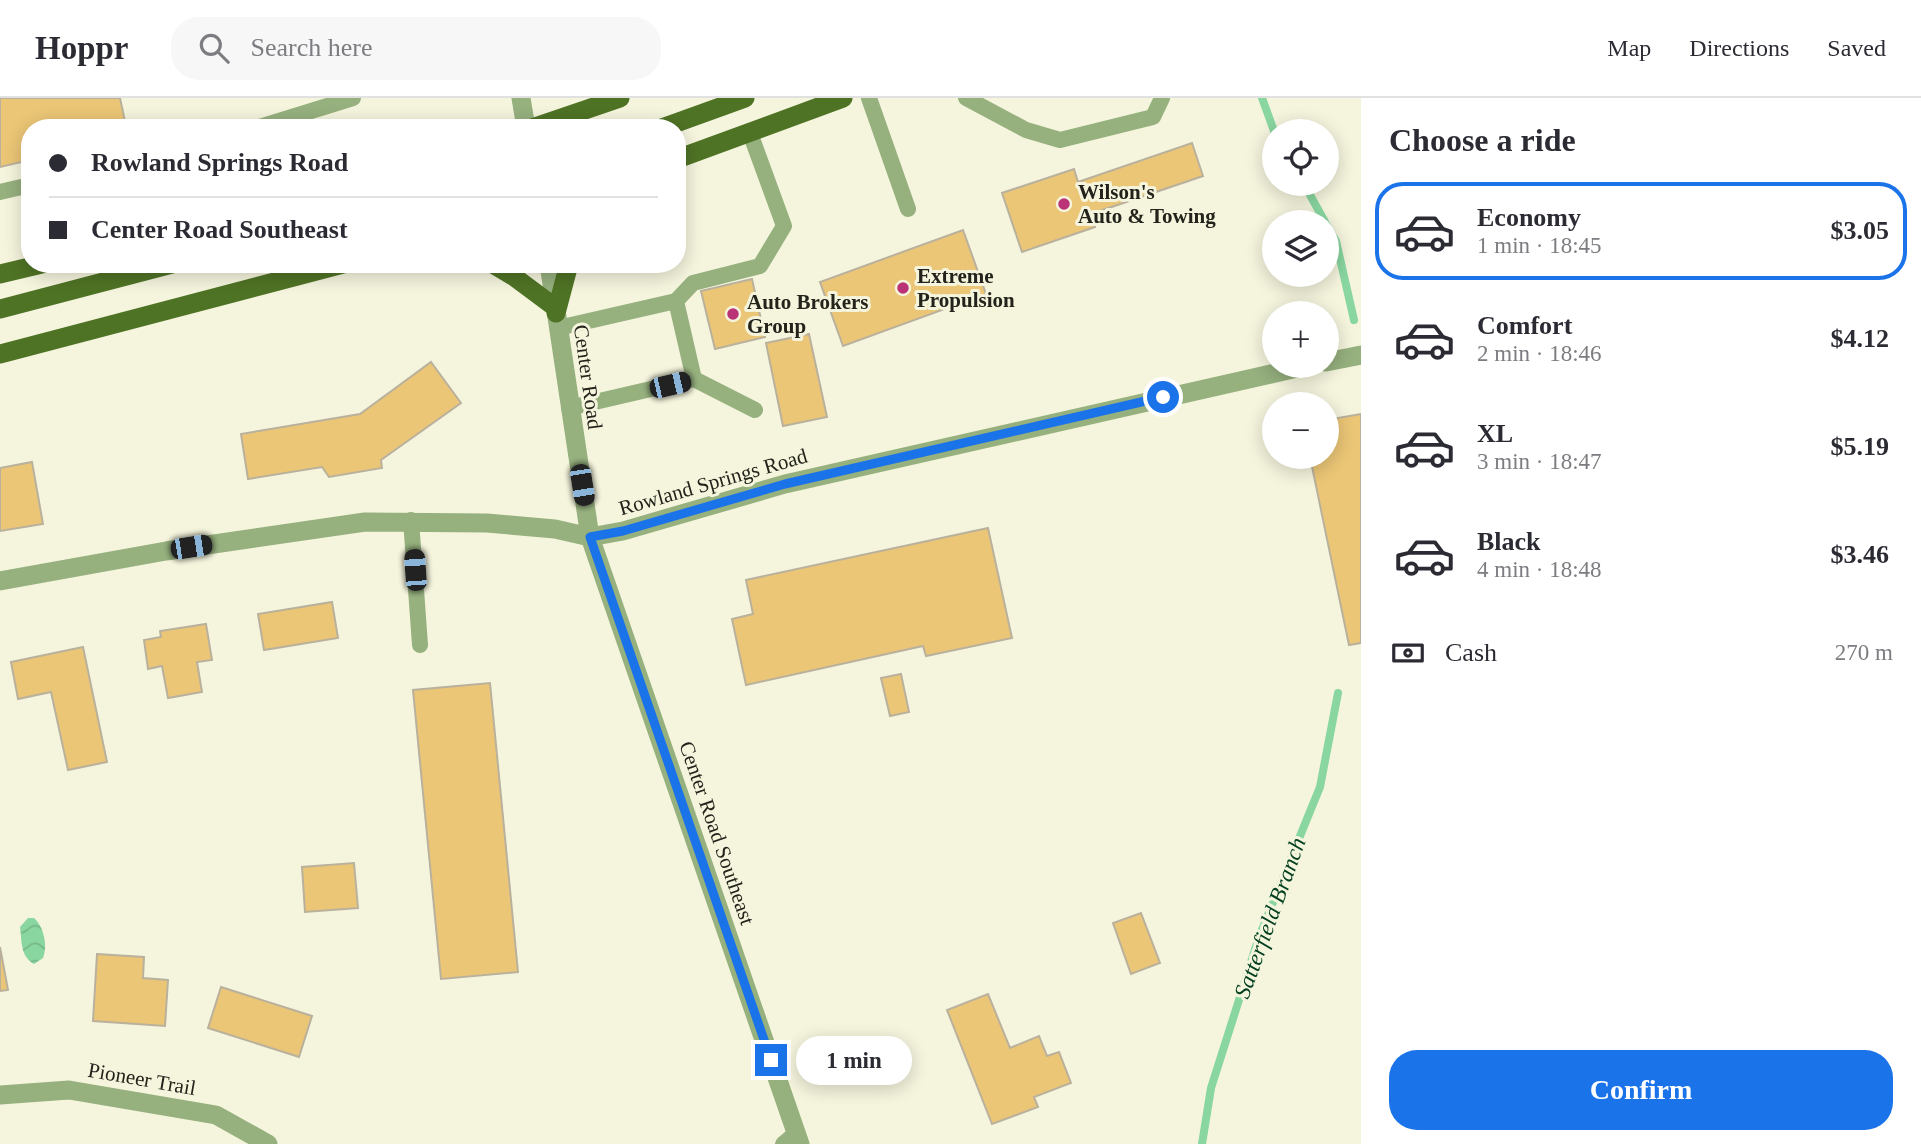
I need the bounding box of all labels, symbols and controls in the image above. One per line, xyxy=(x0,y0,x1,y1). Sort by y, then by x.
search box xyxy=(171,17,661,80)
icon: search xyxy=(195,29,233,67)
text: Hoppr xyxy=(35,30,129,66)
text: Search here xyxy=(251,33,373,62)
text: Map xyxy=(1607,35,1651,61)
text: Directions xyxy=(1689,35,1789,61)
text: Saved xyxy=(1827,35,1886,61)
map controls xyxy=(1262,119,1339,469)
button: locate xyxy=(1262,119,1339,196)
text: Choose a ride xyxy=(1389,122,1576,158)
text: Rowland Springs Road xyxy=(91,148,348,177)
place label: Wilson's Auto & Towing xyxy=(1078,180,1216,228)
marker: Wilson's Auto & Towing xyxy=(1056,196,1072,212)
icon: car xyxy=(1393,200,1456,263)
text: Economy xyxy=(1477,203,1581,232)
button: layers xyxy=(1262,210,1339,287)
text: Center Road Southeast xyxy=(91,215,348,244)
text: $3.05 xyxy=(1831,216,1889,245)
text: 1 min · 18:45 xyxy=(1477,233,1602,258)
place label: Extreme Propulsion xyxy=(917,264,1015,312)
marker: Extreme Propulsion xyxy=(895,280,911,296)
place label: Auto Brokers Group xyxy=(747,290,869,338)
button: + xyxy=(1262,301,1339,378)
marker: Auto Brokers Group xyxy=(725,306,741,322)
icon: car xyxy=(1393,308,1456,371)
text: Comfort xyxy=(1477,311,1572,340)
street label: Center Road xyxy=(569,323,607,431)
text: $4.12 xyxy=(1831,324,1889,353)
text: 2 min · 18:46 xyxy=(1477,341,1602,366)
car xyxy=(648,370,693,400)
route start xyxy=(1147,381,1179,413)
button: − xyxy=(1262,392,1339,469)
icon: car xyxy=(1393,416,1456,479)
text: XL xyxy=(1477,419,1513,448)
text: $5.19 xyxy=(1831,432,1889,461)
street label: Rowland Springs Road xyxy=(616,443,810,520)
text: 3 min · 18:47 xyxy=(1477,449,1602,474)
car xyxy=(569,463,596,507)
icon: car xyxy=(1393,524,1456,587)
text: Black xyxy=(1477,527,1541,556)
car xyxy=(169,533,214,561)
text: $3.46 xyxy=(1831,540,1889,569)
car xyxy=(404,548,427,592)
text: 4 min · 18:48 xyxy=(1477,557,1602,582)
icon: cash xyxy=(1389,634,1427,672)
text: Cash xyxy=(1445,638,1497,667)
text: 270 m xyxy=(1835,640,1893,665)
street label: Center Road Southeast xyxy=(674,738,760,928)
water label: Satterfield Branch xyxy=(1229,834,1311,1002)
callout: 1 min xyxy=(796,1035,911,1084)
route end xyxy=(755,1044,787,1076)
text: 1 min xyxy=(826,1048,882,1073)
button: Confirm xyxy=(1389,1050,1893,1130)
street label: Pioneer Trail xyxy=(86,1058,198,1100)

